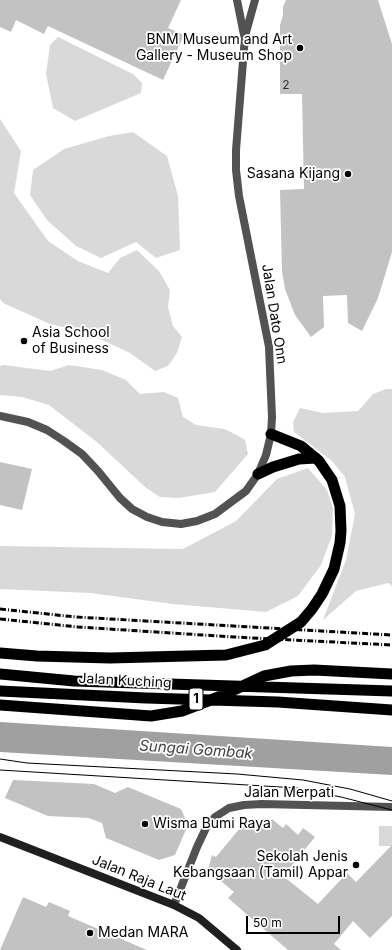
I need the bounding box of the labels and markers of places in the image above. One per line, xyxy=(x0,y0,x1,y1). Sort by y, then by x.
place label: BNM Museum and Art Gallery - Museum Shop xyxy=(136,32,292,64)
marker: BNM Museum and Art Gallery - Museum Shop xyxy=(295,43,305,53)
place label: Sasana Kijang xyxy=(247,166,340,182)
marker: Sasana Kijang xyxy=(343,169,353,179)
place label: Asia School of Business xyxy=(32,325,110,358)
marker: Asia School of Business xyxy=(19,336,29,346)
place label: Wisma Bumi Raya xyxy=(153,816,271,832)
marker: Wisma Bumi Raya xyxy=(140,819,150,829)
place label: Sekolah Jenis Kebangsaan (Tamil) Appar xyxy=(173,849,348,882)
marker: Sekolah Jenis Kebangsaan (Tamil) Appar xyxy=(351,860,361,870)
place label: Medan MARA xyxy=(98,925,188,941)
marker: Medan MARA xyxy=(85,928,95,938)

